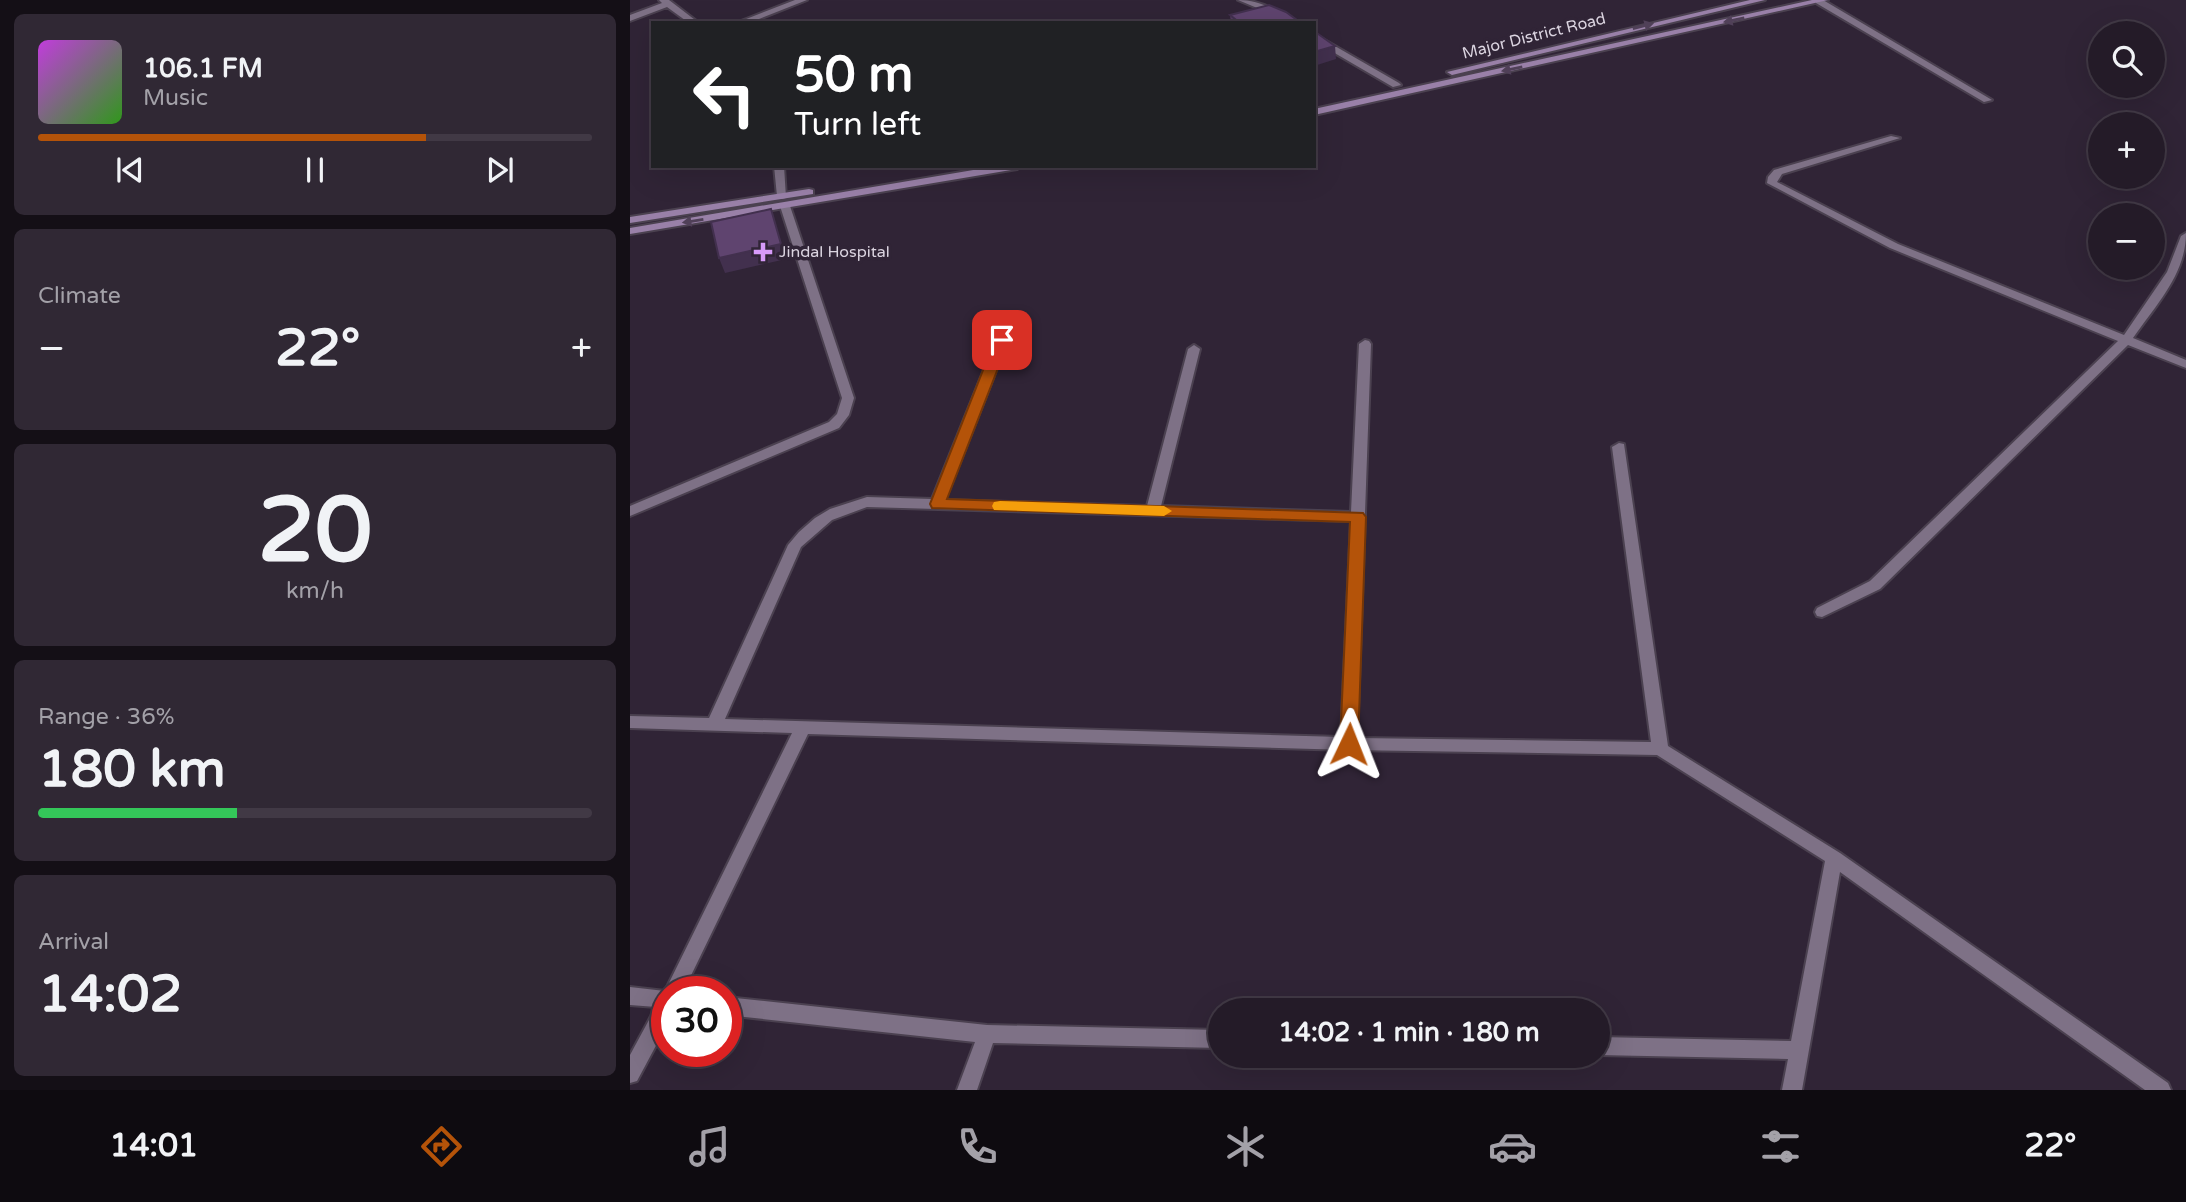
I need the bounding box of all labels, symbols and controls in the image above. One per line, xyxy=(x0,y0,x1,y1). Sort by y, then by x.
street label: Major District Road xyxy=(1460,8,1608,64)
one-way arrow xyxy=(1723,15,1745,26)
one-way arrow xyxy=(1632,20,1654,31)
map controls xyxy=(2088,21,2165,280)
button: search xyxy=(2088,21,2165,98)
text: 50 m xyxy=(794,46,913,105)
icon: left xyxy=(679,49,770,140)
text: 106.1 FM xyxy=(143,53,263,84)
one-way arrow xyxy=(1501,63,1523,74)
text: Music xyxy=(143,84,208,112)
text: Turn left xyxy=(794,106,921,144)
button: + xyxy=(2088,112,2165,189)
icon: previous xyxy=(111,151,149,189)
icon: pause xyxy=(296,151,334,189)
icon: next xyxy=(481,151,519,189)
button: − xyxy=(2088,203,2165,280)
one-way arrow xyxy=(682,216,704,227)
marker: Jindal Hospital xyxy=(753,242,773,262)
place label: Jindal Hospital xyxy=(779,242,890,262)
text: Climate xyxy=(38,282,121,310)
pin xyxy=(972,310,1032,370)
text: 22° xyxy=(275,317,360,380)
icon: arrive xyxy=(983,321,1021,359)
text: − xyxy=(38,326,65,372)
text: + xyxy=(571,326,592,372)
text: 20 xyxy=(258,476,372,586)
text: km/h xyxy=(286,577,344,605)
text: Range · 36% xyxy=(38,703,174,731)
position arrow xyxy=(1312,707,1386,781)
text: 180 km xyxy=(38,738,226,801)
text: Arrival xyxy=(38,928,109,956)
text: 14:02 xyxy=(38,963,182,1026)
speed limit sign: 30 xyxy=(651,976,742,1067)
text: 14:02 · 1 min · 180 m xyxy=(1278,1017,1540,1048)
icon: directions xyxy=(417,1122,466,1171)
icon: music xyxy=(685,1122,734,1171)
icon: phone xyxy=(953,1122,1002,1171)
icon: climate xyxy=(1221,1122,1270,1171)
icon: car xyxy=(1488,1122,1537,1171)
icon: filters xyxy=(1756,1122,1805,1171)
text: 14:01 xyxy=(109,1127,198,1165)
text: 22° xyxy=(2024,1127,2076,1165)

